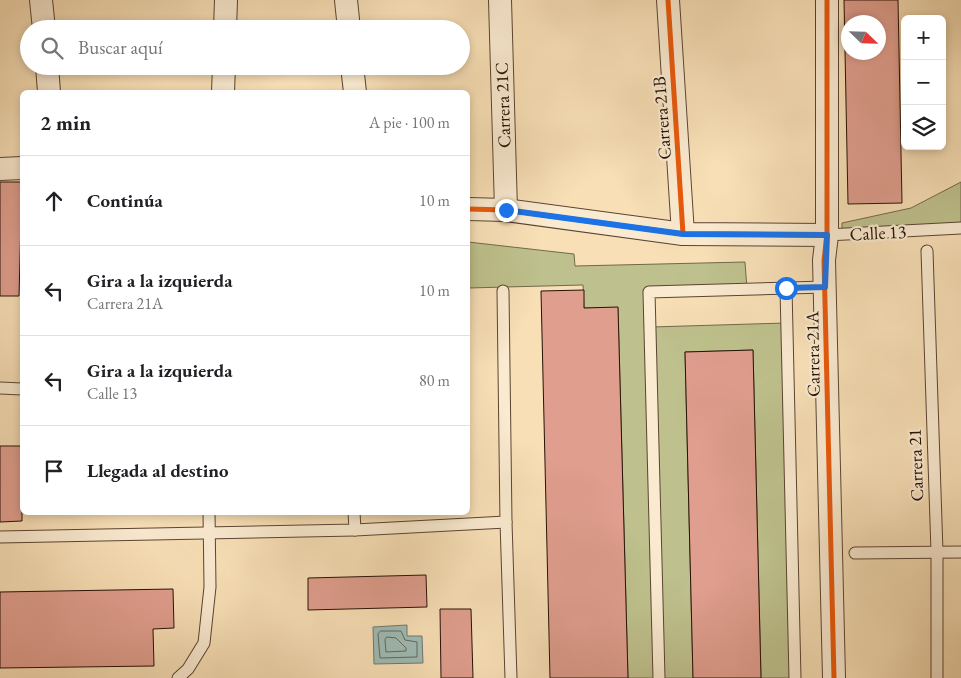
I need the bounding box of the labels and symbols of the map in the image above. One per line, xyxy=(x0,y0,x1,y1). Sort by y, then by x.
north arrow xyxy=(841,15,886,60)
street label: Carrera 21C xyxy=(490,62,515,148)
street label: Carrera 21B xyxy=(647,76,676,161)
route end xyxy=(495,199,518,222)
street label: Calle 13 xyxy=(849,220,907,245)
route start xyxy=(775,277,798,300)
street label: Carrera 21A xyxy=(800,311,825,397)
street label: Carrera 21 xyxy=(903,428,928,502)

